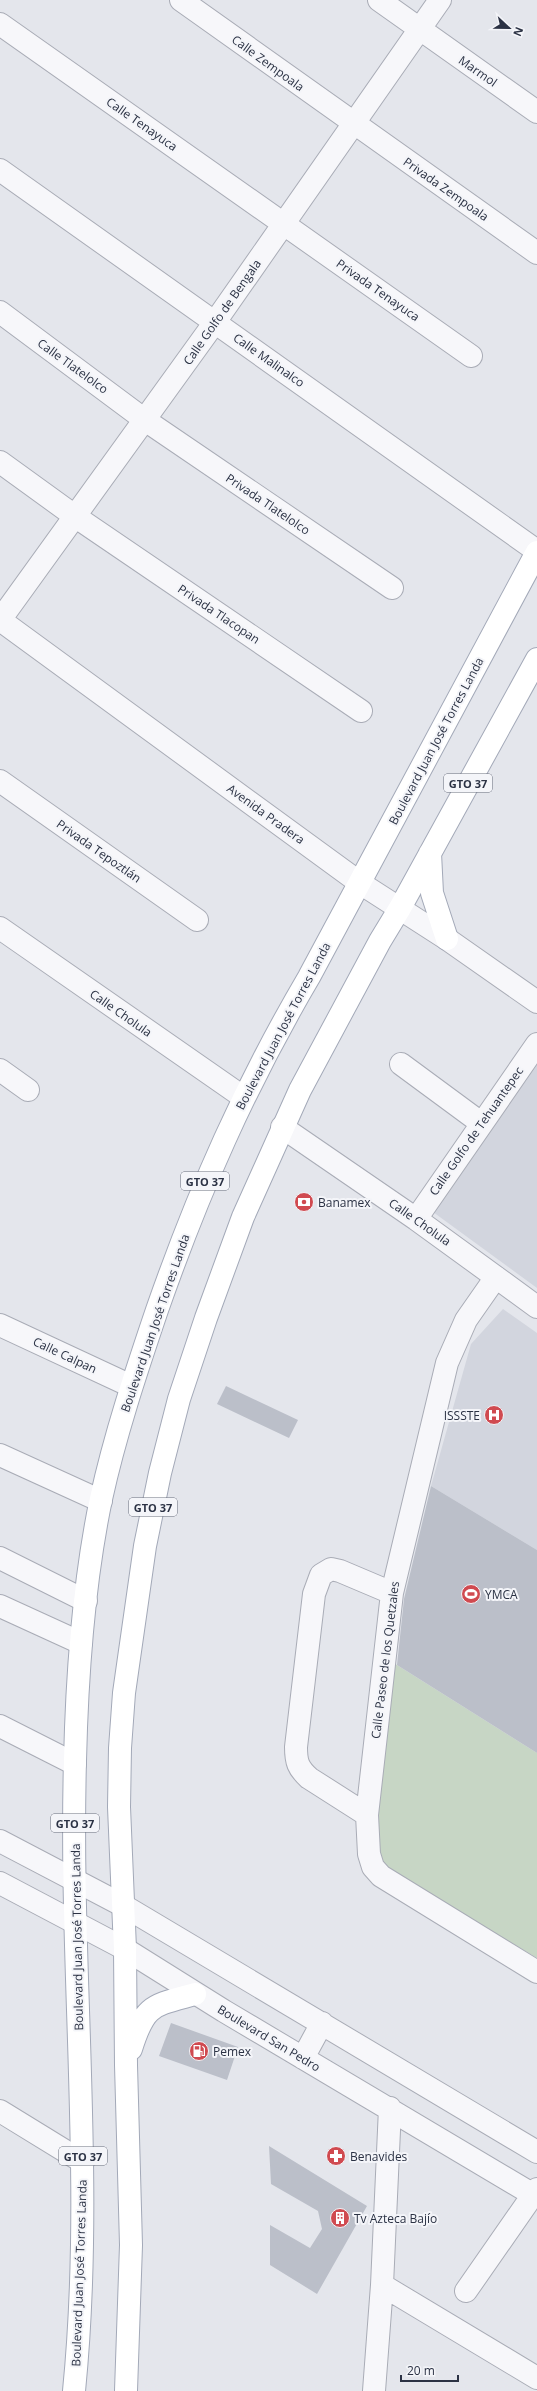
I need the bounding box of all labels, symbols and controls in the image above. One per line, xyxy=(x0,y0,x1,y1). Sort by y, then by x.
north arrow xyxy=(489,8,529,48)
text: N xyxy=(510,25,527,39)
street label: Calle Zempoala xyxy=(228,31,308,95)
street label: Marmol xyxy=(455,51,501,91)
street label: Calle Tenayuca xyxy=(103,93,181,155)
street label: Privada Zempoala xyxy=(400,153,492,225)
street label: Privada Tenayuca xyxy=(333,255,423,325)
street label: Calle Golfo de Bengala xyxy=(179,256,265,368)
street label: Calle Malinalco xyxy=(230,329,308,391)
street label: Calle Tlatelolco xyxy=(34,335,112,397)
street label: Privada Tlatelolco xyxy=(222,469,314,539)
street label: Privada Tlacopan xyxy=(175,580,263,648)
street label: Boulevard Juan José Torres Landa xyxy=(385,654,487,828)
road number: GTO 37 xyxy=(444,774,492,792)
street label: Avenida Pradera xyxy=(224,780,308,848)
street label: Privada Tepoztlán xyxy=(53,815,145,887)
street label: Boulevard Juan José Torres Landa xyxy=(232,939,334,1113)
street label: Calle Cholula xyxy=(86,985,156,1041)
street label: Calle Golfo de Tehuantepec xyxy=(425,1063,527,1199)
road number: GTO 37 xyxy=(181,1172,229,1190)
bank icon: Banamex xyxy=(293,1191,315,1213)
place label: Banamex xyxy=(318,1194,371,1211)
street label: Calle Cholula xyxy=(385,1194,455,1250)
street label: Boulevard Juan José Torres Landa xyxy=(116,1232,194,1414)
street label: Calle Calpan xyxy=(30,1333,100,1377)
hospital icon: ISSSTE xyxy=(483,1404,505,1426)
place label: ISSSTE xyxy=(444,1407,480,1424)
road number: GTO 37 xyxy=(129,1498,177,1516)
street label: Calle Paseo de los Quetzales xyxy=(367,1580,403,1740)
sports icon: YMCA xyxy=(460,1583,482,1605)
place label: YMCA xyxy=(485,1586,518,1603)
road number: GTO 37 xyxy=(51,1814,99,1832)
street label: Boulevard Juan José Torres Landa xyxy=(67,1843,87,2031)
street label: Boulevard San Pedro xyxy=(214,2001,324,2075)
fuel station icon: Pemex xyxy=(188,2040,210,2062)
place label: Pemex xyxy=(213,2043,252,2060)
pharmacy icon: Benavides xyxy=(325,2145,347,2167)
road number: GTO 37 xyxy=(59,2147,107,2165)
place label: Benavides xyxy=(350,2148,408,2165)
street label: Boulevard Juan José Torres Landa xyxy=(67,2179,91,2367)
building icon: Tv Azteca Bajío xyxy=(329,2207,351,2229)
place label: Tv Azteca Bajío xyxy=(354,2210,437,2227)
scale bar xyxy=(401,2357,458,2383)
text: 20 m xyxy=(407,2362,435,2379)

